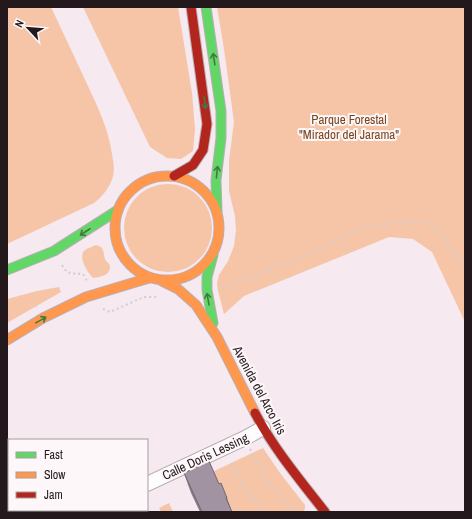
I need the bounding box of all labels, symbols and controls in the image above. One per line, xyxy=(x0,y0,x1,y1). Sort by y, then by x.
north arrow xyxy=(8,8,48,48)
text: N xyxy=(11,18,27,30)
one-way arrow xyxy=(210,53,218,66)
one-way arrow xyxy=(201,96,209,109)
park label: Parque Forestal "Mirador del Jarama" xyxy=(299,111,399,143)
one-way arrow xyxy=(213,166,221,179)
one-way arrow xyxy=(80,228,91,236)
one-way arrow xyxy=(204,293,212,306)
one-way arrow xyxy=(34,315,46,323)
street label: Avenida del Arco Iris xyxy=(229,342,290,438)
street label: Calle Doris Lessing xyxy=(159,429,251,484)
legend xyxy=(8,439,148,511)
text: Fast xyxy=(44,447,63,463)
text: Slow xyxy=(44,467,66,483)
text: Jam xyxy=(44,487,63,503)

